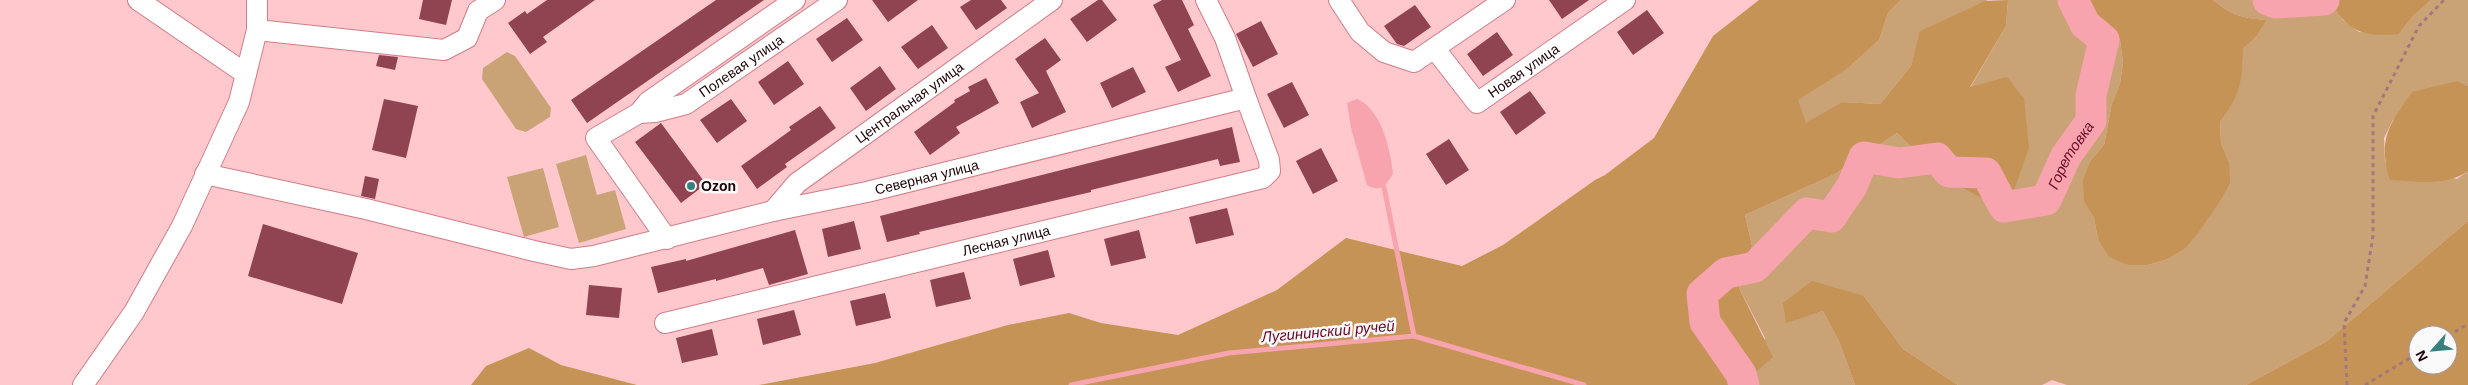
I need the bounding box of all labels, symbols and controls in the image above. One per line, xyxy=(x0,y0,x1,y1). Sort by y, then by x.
street label: Полевая улица xyxy=(696,31,786,101)
street label: Новая улица xyxy=(1485,40,1562,101)
street label: Центральная улица xyxy=(852,58,966,147)
water label: Горетовка xyxy=(2044,118,2097,192)
street label: Северная улица xyxy=(873,157,980,198)
place label: Ozon xyxy=(701,178,736,194)
marker: Ozon xyxy=(685,180,697,192)
street label: Лесная улица xyxy=(961,222,1052,259)
water label: Лугининский ручей xyxy=(1260,317,1396,345)
north arrow xyxy=(2408,325,2458,375)
text: N xyxy=(2412,348,2431,364)

